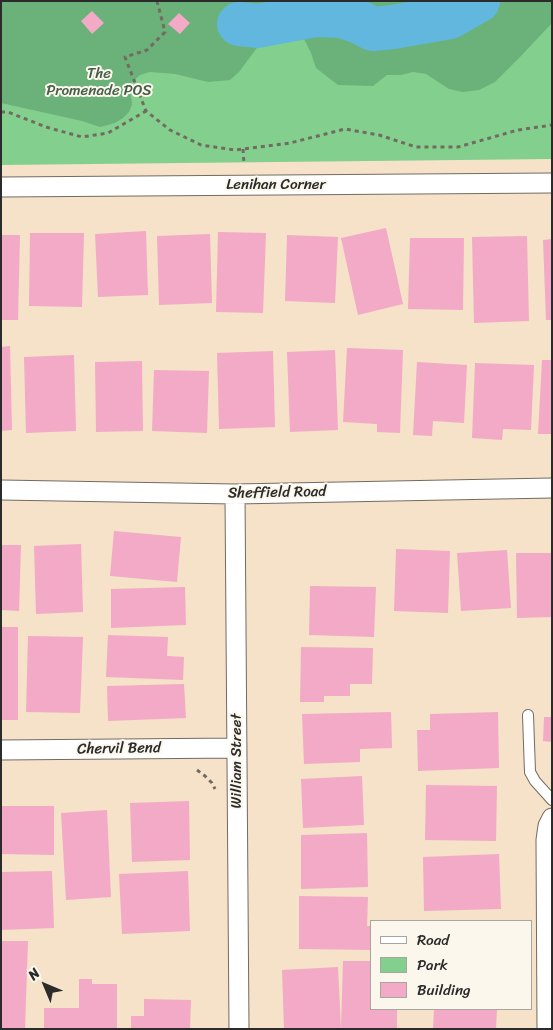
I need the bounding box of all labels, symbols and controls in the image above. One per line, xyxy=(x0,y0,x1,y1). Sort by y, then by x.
park label: The Promenade POS xyxy=(46,65,152,100)
street label: Lenihan Corner xyxy=(226,176,326,194)
street label: Sheffield Road xyxy=(228,483,326,503)
street label: William Street xyxy=(228,714,246,808)
street label: Chervil Bend xyxy=(77,739,161,759)
legend xyxy=(370,920,533,1010)
text: Road xyxy=(417,927,449,953)
text: Park xyxy=(417,952,448,978)
north arrow xyxy=(20,960,70,1010)
text: N xyxy=(22,962,46,986)
text: Building xyxy=(417,977,471,1003)

